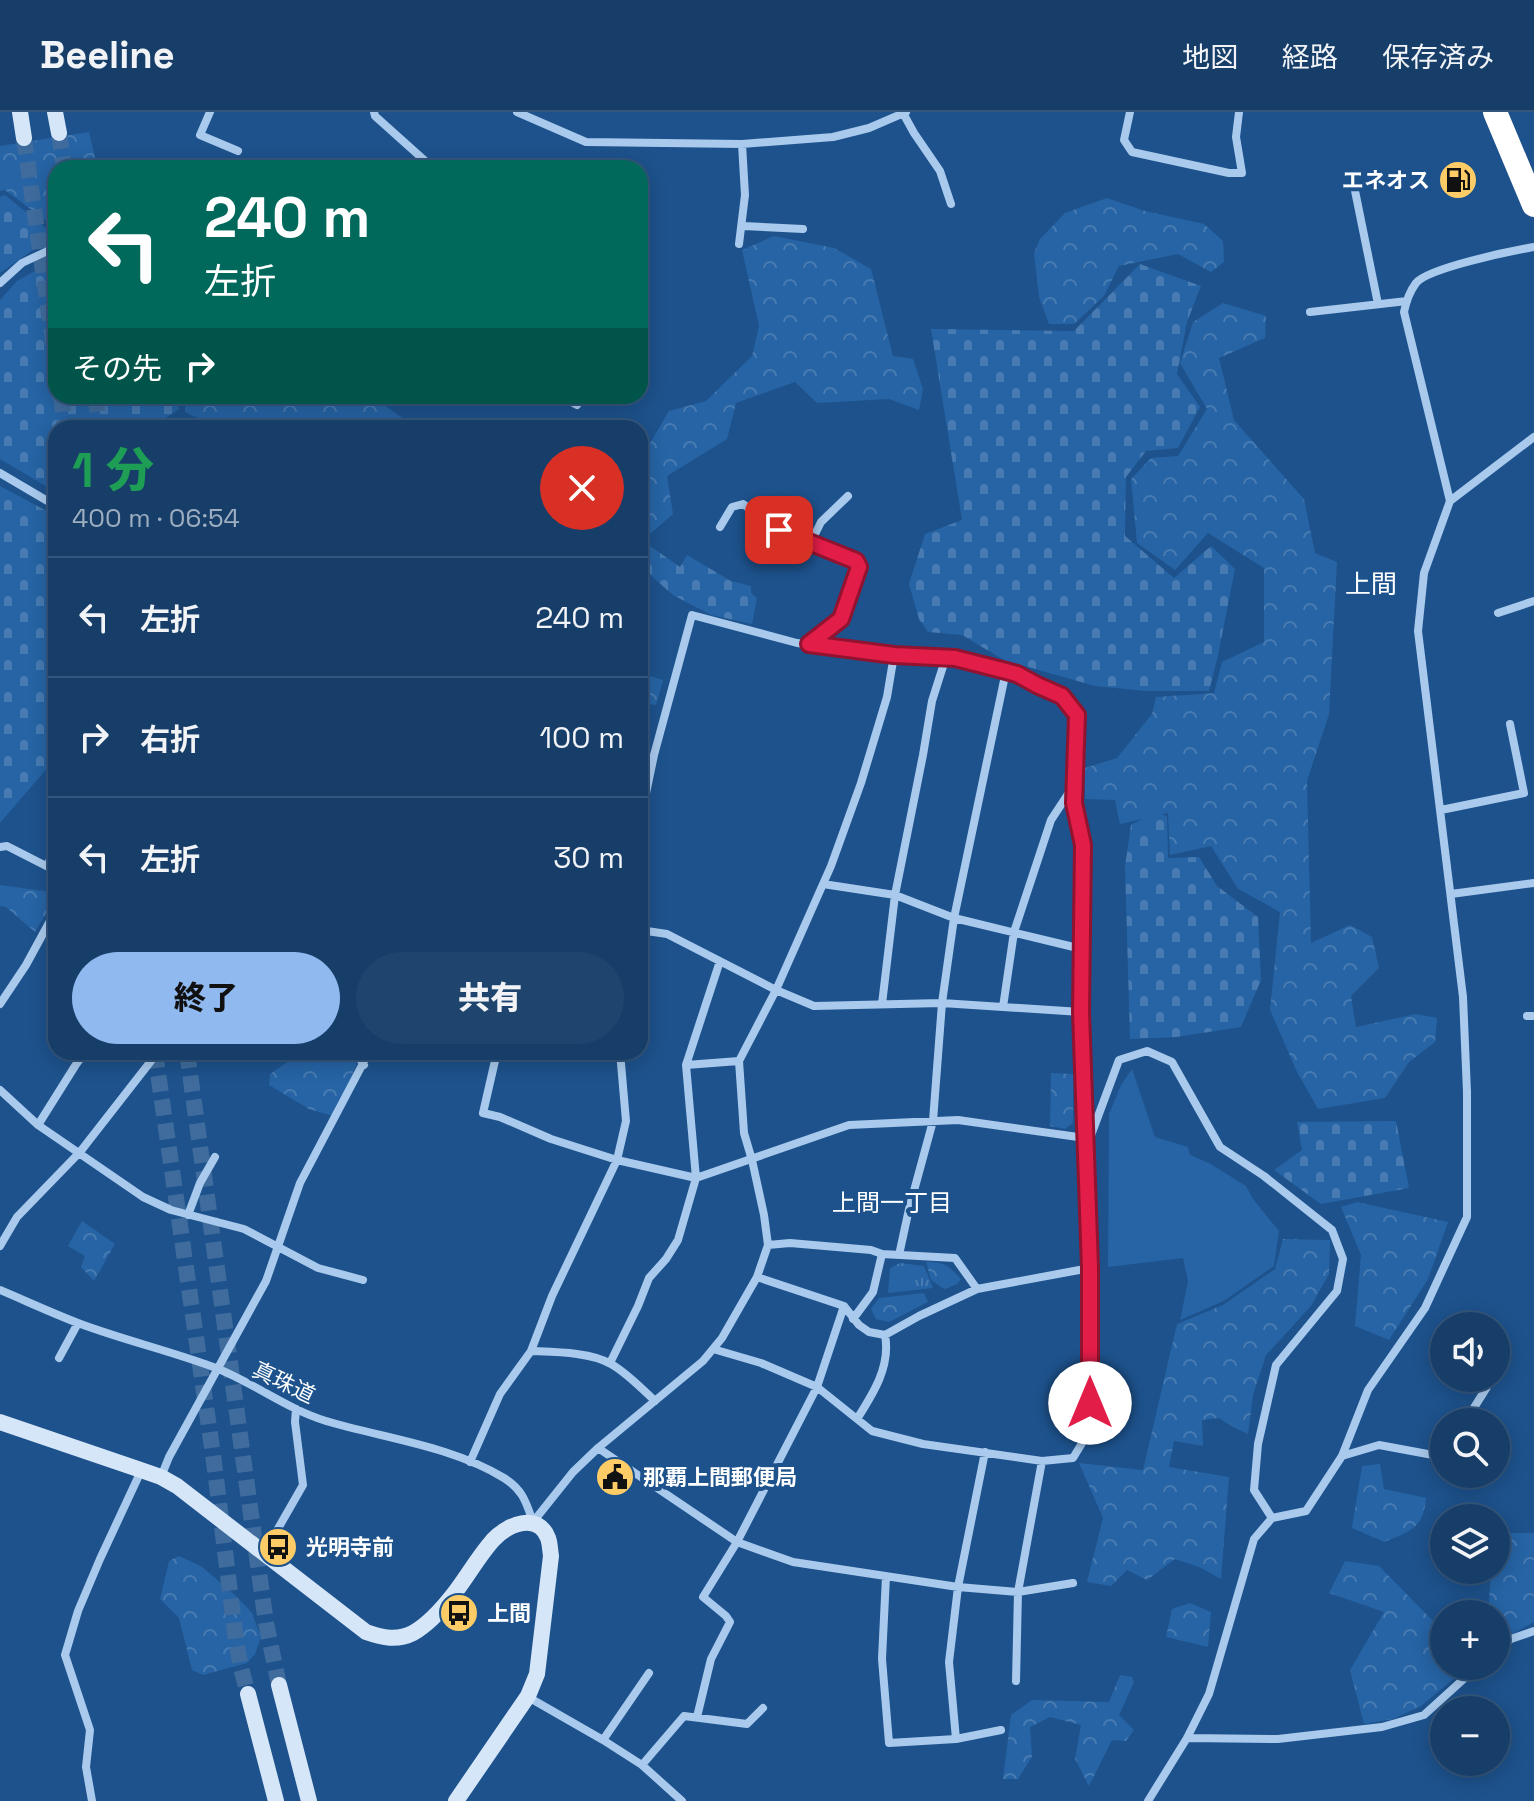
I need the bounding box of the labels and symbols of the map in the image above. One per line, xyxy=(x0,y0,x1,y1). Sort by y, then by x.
fuel station icon: エネオス xyxy=(1437,159,1479,201)
place label: エネオス xyxy=(1342,166,1430,194)
pin xyxy=(745,496,813,564)
district label: 上間 xyxy=(1345,567,1397,601)
district label: 上間一丁目 xyxy=(832,1187,952,1218)
street label: 真珠道 xyxy=(248,1355,320,1409)
position arrow xyxy=(1048,1361,1132,1445)
public building icon: 那覇上間郵便局 xyxy=(594,1456,636,1498)
place label: 那覇上間郵便局 xyxy=(643,1463,797,1491)
bus stop icon: 光明寺前 xyxy=(257,1526,299,1568)
place label: 光明寺前 xyxy=(306,1533,394,1561)
bus stop icon: 上間 xyxy=(438,1592,480,1634)
place label: 上間 xyxy=(487,1599,531,1627)

